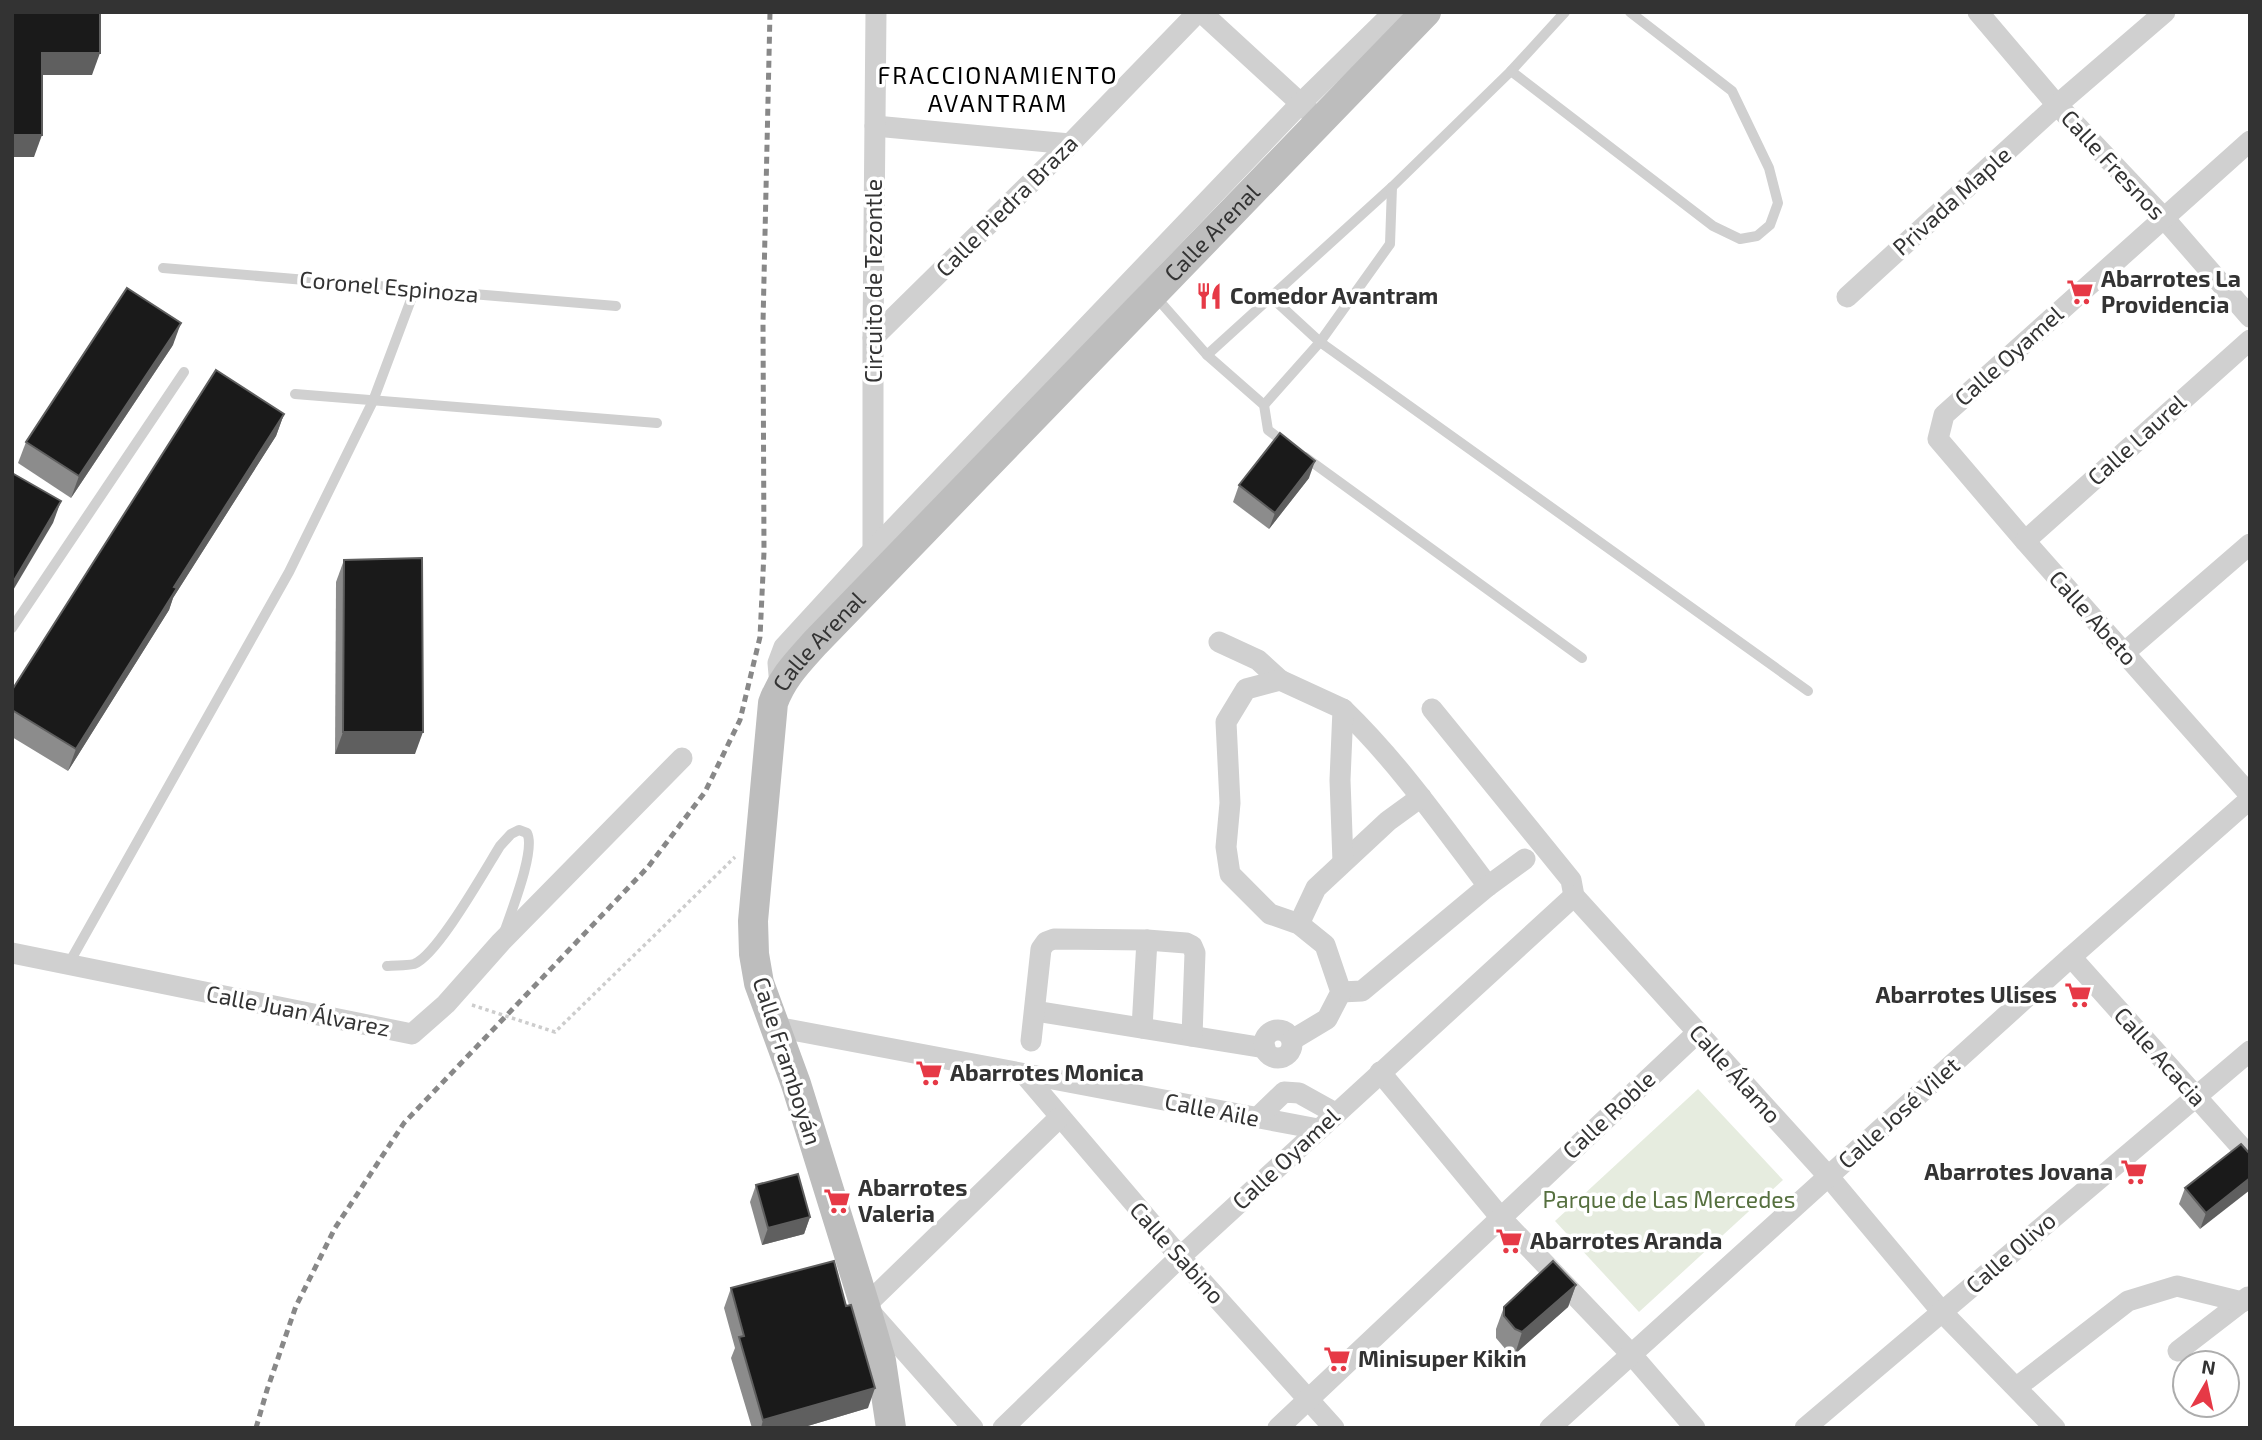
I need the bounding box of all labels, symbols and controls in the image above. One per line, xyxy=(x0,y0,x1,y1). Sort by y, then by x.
district label: FRACCIONAMIENTO AVANTRAM xyxy=(877,60,1119,117)
street label: Calle Fresnos xyxy=(2056,104,2172,225)
street label: Calle Piedra Braza xyxy=(930,129,1083,282)
street label: Privada Maple xyxy=(1886,140,2016,261)
street label: Calle Arenal xyxy=(1158,178,1265,287)
street label: Circuito de Tezontle xyxy=(859,179,887,383)
street label: Coronel Espinoza xyxy=(298,264,480,308)
place label: Abarrotes La Providencia xyxy=(2101,264,2241,318)
supermarket icon: Abarrotes La Providencia xyxy=(2065,277,2095,307)
restaurant icon: Comedor Avantram xyxy=(1194,281,1224,311)
place label: Comedor Avantram xyxy=(1230,281,1438,309)
street label: Calle Oyamel xyxy=(1948,299,2068,411)
street label: Calle Laurel xyxy=(2081,388,2191,491)
street label: Calle Abeto xyxy=(2044,564,2144,671)
street label: Calle Arenal xyxy=(766,585,871,696)
street label: Calle Framboyán xyxy=(748,973,828,1148)
street label: Calle Juan Álvarez xyxy=(204,979,392,1042)
place label: Abarrotes Ulises xyxy=(1876,980,2057,1008)
supermarket icon: Abarrotes Ulises xyxy=(2063,980,2093,1010)
street label: Calle Acacia xyxy=(2109,1001,2213,1112)
street label: Calle Álamo xyxy=(1684,1018,1787,1129)
street label: Calle José Vilet xyxy=(1832,1050,1965,1174)
supermarket icon: Abarrotes Monica xyxy=(914,1058,944,1088)
place label: Abarrotes Monica xyxy=(950,1058,1144,1086)
street label: Calle Roble xyxy=(1556,1064,1660,1164)
street label: Calle Aile xyxy=(1163,1086,1262,1132)
street label: Calle Oyamel xyxy=(1226,1101,1345,1215)
place label: Abarrotes Jovana xyxy=(1924,1157,2113,1185)
supermarket icon: Abarrotes Jovana xyxy=(2119,1157,2149,1187)
place label: Abarrotes Valeria xyxy=(858,1173,967,1227)
park label: Parque de Las Mercedes xyxy=(1543,1185,1795,1213)
supermarket icon: Abarrotes Valeria xyxy=(822,1186,852,1216)
street label: Calle Sabino xyxy=(1125,1196,1231,1309)
street label: Calle Olivo xyxy=(1960,1206,2061,1299)
supermarket icon: Abarrotes Aranda xyxy=(1494,1226,1524,1256)
place label: Abarrotes Aranda xyxy=(1530,1226,1722,1254)
supermarket icon: Minisuper Kikin xyxy=(1322,1344,1352,1374)
place label: Minisuper Kikin xyxy=(1358,1344,1527,1372)
north arrow xyxy=(2171,1349,2241,1419)
text: N xyxy=(2200,1354,2217,1379)

